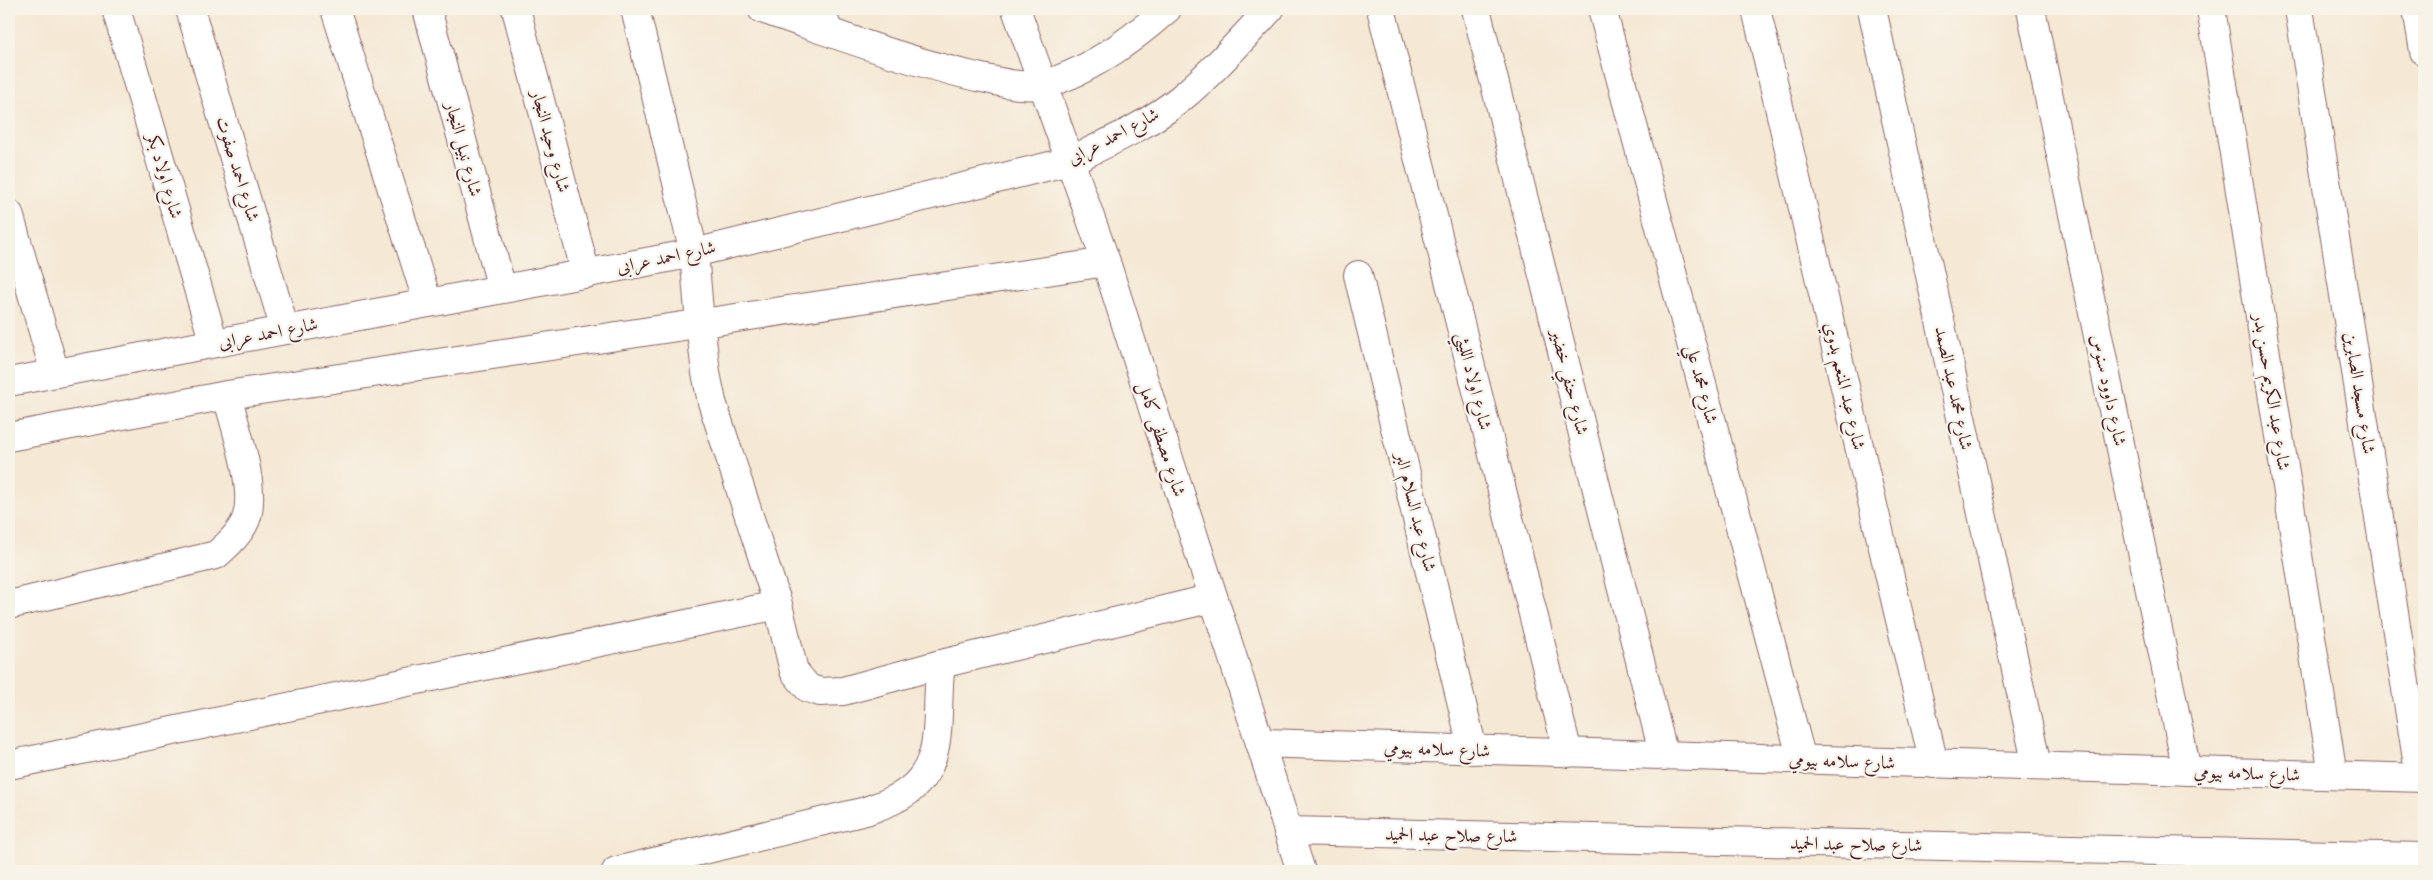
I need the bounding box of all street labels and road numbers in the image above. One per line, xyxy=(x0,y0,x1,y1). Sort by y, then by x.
street label: شارع وحيد النجار xyxy=(522,85,576,196)
street label: شارع نبيل النجار xyxy=(436,97,488,200)
street label: شارع احمد عرابى xyxy=(1063,102,1164,173)
street label: شارع احمد صفوت xyxy=(208,114,265,225)
street label: شارع اولاد بكر xyxy=(138,129,189,222)
street label: شارع احمد عرابى xyxy=(614,235,718,282)
street label: شارع عبد الكريم حسن بدر xyxy=(2243,310,2296,473)
street label: شارع احمد عرابى xyxy=(216,312,320,357)
street label: شارع عبد المنعم بدوي xyxy=(1814,320,1871,453)
street label: شارع محمد عبد الصمد xyxy=(1926,324,1979,453)
street label: شارع حنفي خضير xyxy=(1539,325,1595,439)
street label: شارع اولاد الليثي xyxy=(1445,330,1498,434)
street label: شارع مسجد الصابرين xyxy=(2336,330,2381,456)
street label: شارع داوود سنوس xyxy=(2082,332,2133,449)
street label: شارع محمد علي xyxy=(1675,342,1724,428)
street label: شارع مصطفى كامل xyxy=(1129,378,1192,501)
street label: شارع عبد السلام البر xyxy=(1385,448,1442,575)
street label: شارع سلامه بيومي xyxy=(1383,735,1491,766)
street label: شارع سلامه بيومي xyxy=(1788,747,1896,778)
street label: شارع سلامه بيومي xyxy=(2193,759,2301,790)
street label: شارع صلاح عبد الحميد xyxy=(1384,822,1517,852)
street label: شارع صلاح عبد الحميد xyxy=(1789,831,1922,861)

